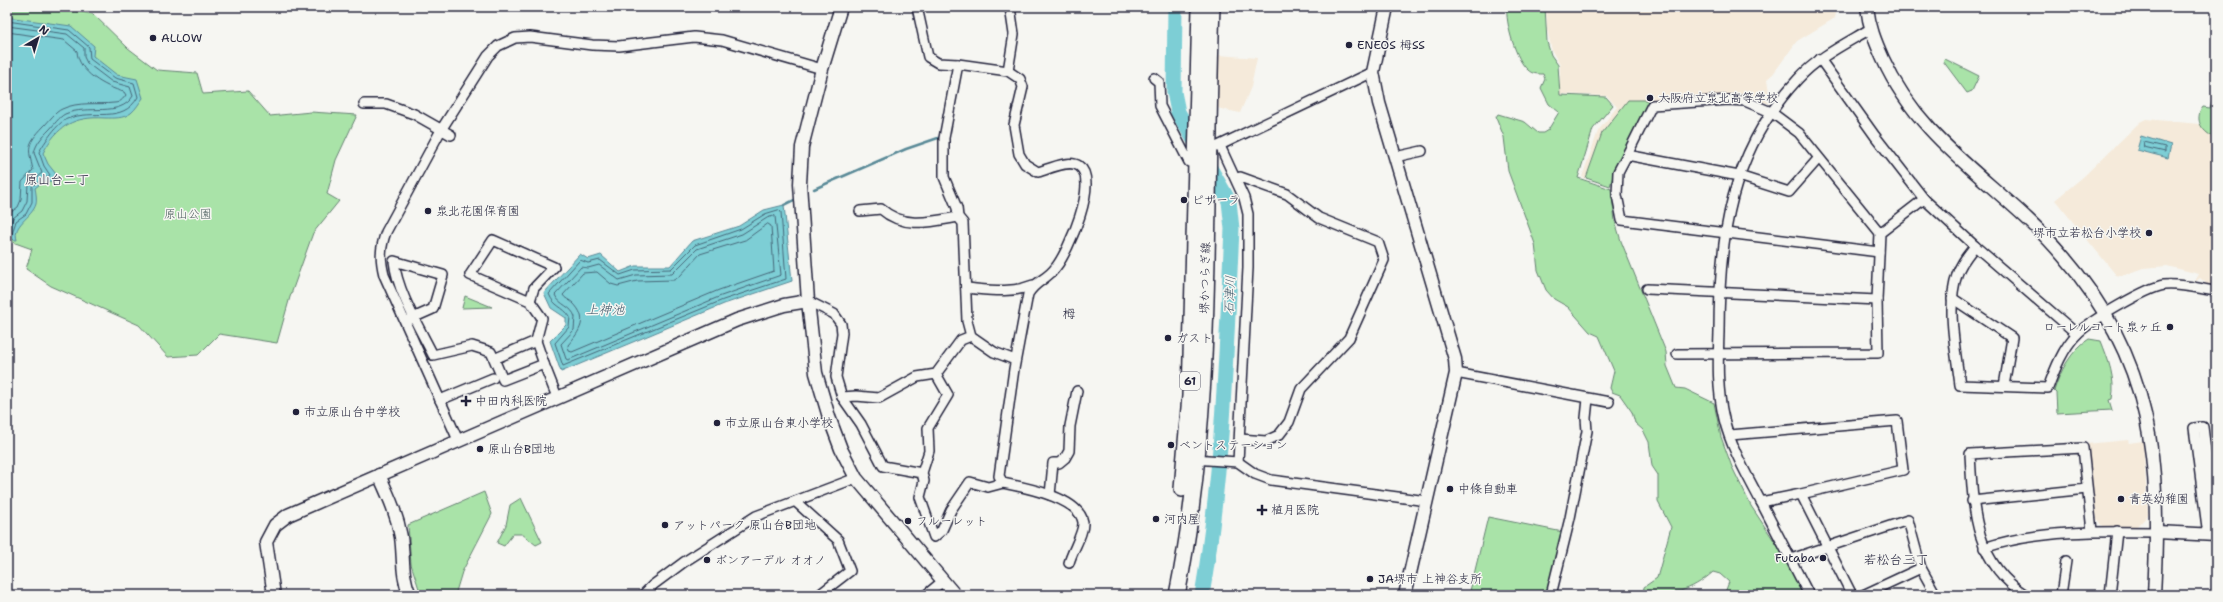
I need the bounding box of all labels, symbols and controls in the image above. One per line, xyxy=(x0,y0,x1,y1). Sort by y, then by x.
north arrow xyxy=(18,18,58,58)
text: N xyxy=(36,22,52,39)
place label: ALLOW xyxy=(161,30,202,46)
marker: ALLOW xyxy=(148,33,158,43)
place label: ENEOS 栂SS xyxy=(1357,37,1425,53)
marker: ENEOS 栂SS xyxy=(1344,40,1354,50)
place label: 大阪府立泉北高等学校 xyxy=(1658,90,1778,106)
marker: 大阪府立泉北高等学校 xyxy=(1645,93,1655,103)
district label: 原山台二丁 xyxy=(24,171,90,188)
place label: ピザーラ xyxy=(1192,192,1240,208)
marker: ピザーラ xyxy=(1179,195,1189,205)
place label: 泉北花園保育園 xyxy=(436,203,520,219)
park label: 原山公園 xyxy=(164,206,212,222)
marker: 泉北花園保育園 xyxy=(423,206,433,216)
place label: 堺市立若松台小学校 xyxy=(2033,225,2141,241)
marker: 堺市立若松台小学校 xyxy=(2144,228,2154,238)
street label: 堺かつらぎ線 xyxy=(1196,242,1214,314)
water label: 石津川 xyxy=(1220,275,1239,315)
water label: 上神池 xyxy=(585,301,625,318)
district label: 栂 xyxy=(1062,305,1076,322)
place label: ローレルコート泉ヶ丘 xyxy=(2043,319,2162,335)
marker: ローレルコート泉ヶ丘 xyxy=(2165,322,2175,332)
place label: ガスト xyxy=(1176,330,1213,346)
marker: ガスト xyxy=(1163,333,1173,343)
road number: 61 xyxy=(1180,372,1200,390)
place label: 中田内科医院 xyxy=(475,393,547,409)
marker: 中田内科医院 xyxy=(460,395,472,407)
place label: 市立原山台中学校 xyxy=(304,404,400,420)
marker: 市立原山台中学校 xyxy=(291,407,301,417)
place label: 市立原山台東小学校 xyxy=(725,415,833,431)
marker: 市立原山台東小学校 xyxy=(712,418,722,428)
place label: ベントステーション xyxy=(1179,437,1287,453)
marker: ベントステーション xyxy=(1166,440,1176,450)
place label: 原山台B団地 xyxy=(488,441,555,457)
marker: 原山台B団地 xyxy=(475,444,485,454)
place label: 中條自動車 xyxy=(1458,481,1518,497)
marker: 中條自動車 xyxy=(1445,484,1455,494)
place label: 青英幼稚園 xyxy=(2129,491,2189,507)
marker: 青英幼稚園 xyxy=(2116,494,2126,504)
place label: 植月医院 xyxy=(1271,502,1319,518)
marker: 植月医院 xyxy=(1256,504,1268,516)
place label: 河内屋 xyxy=(1164,511,1200,527)
place label: フルーレット xyxy=(916,513,988,529)
marker: 河内屋 xyxy=(1151,514,1161,524)
marker: フルーレット xyxy=(903,516,913,526)
place label: アットパーク 原山台B団地 xyxy=(673,517,816,533)
marker: アットパーク 原山台B団地 xyxy=(660,520,670,530)
place label: Futaba xyxy=(1775,550,1816,566)
district label: 若松台三丁 xyxy=(1863,551,1929,568)
place label: ボンアーデル オオノ xyxy=(715,552,826,568)
marker: Futaba xyxy=(1818,553,1828,563)
marker: ボンアーデル オオノ xyxy=(702,555,712,565)
place label: JA堺市 上神谷支所 xyxy=(1378,571,1482,587)
marker: JA堺市 上神谷支所 xyxy=(1365,574,1375,584)

